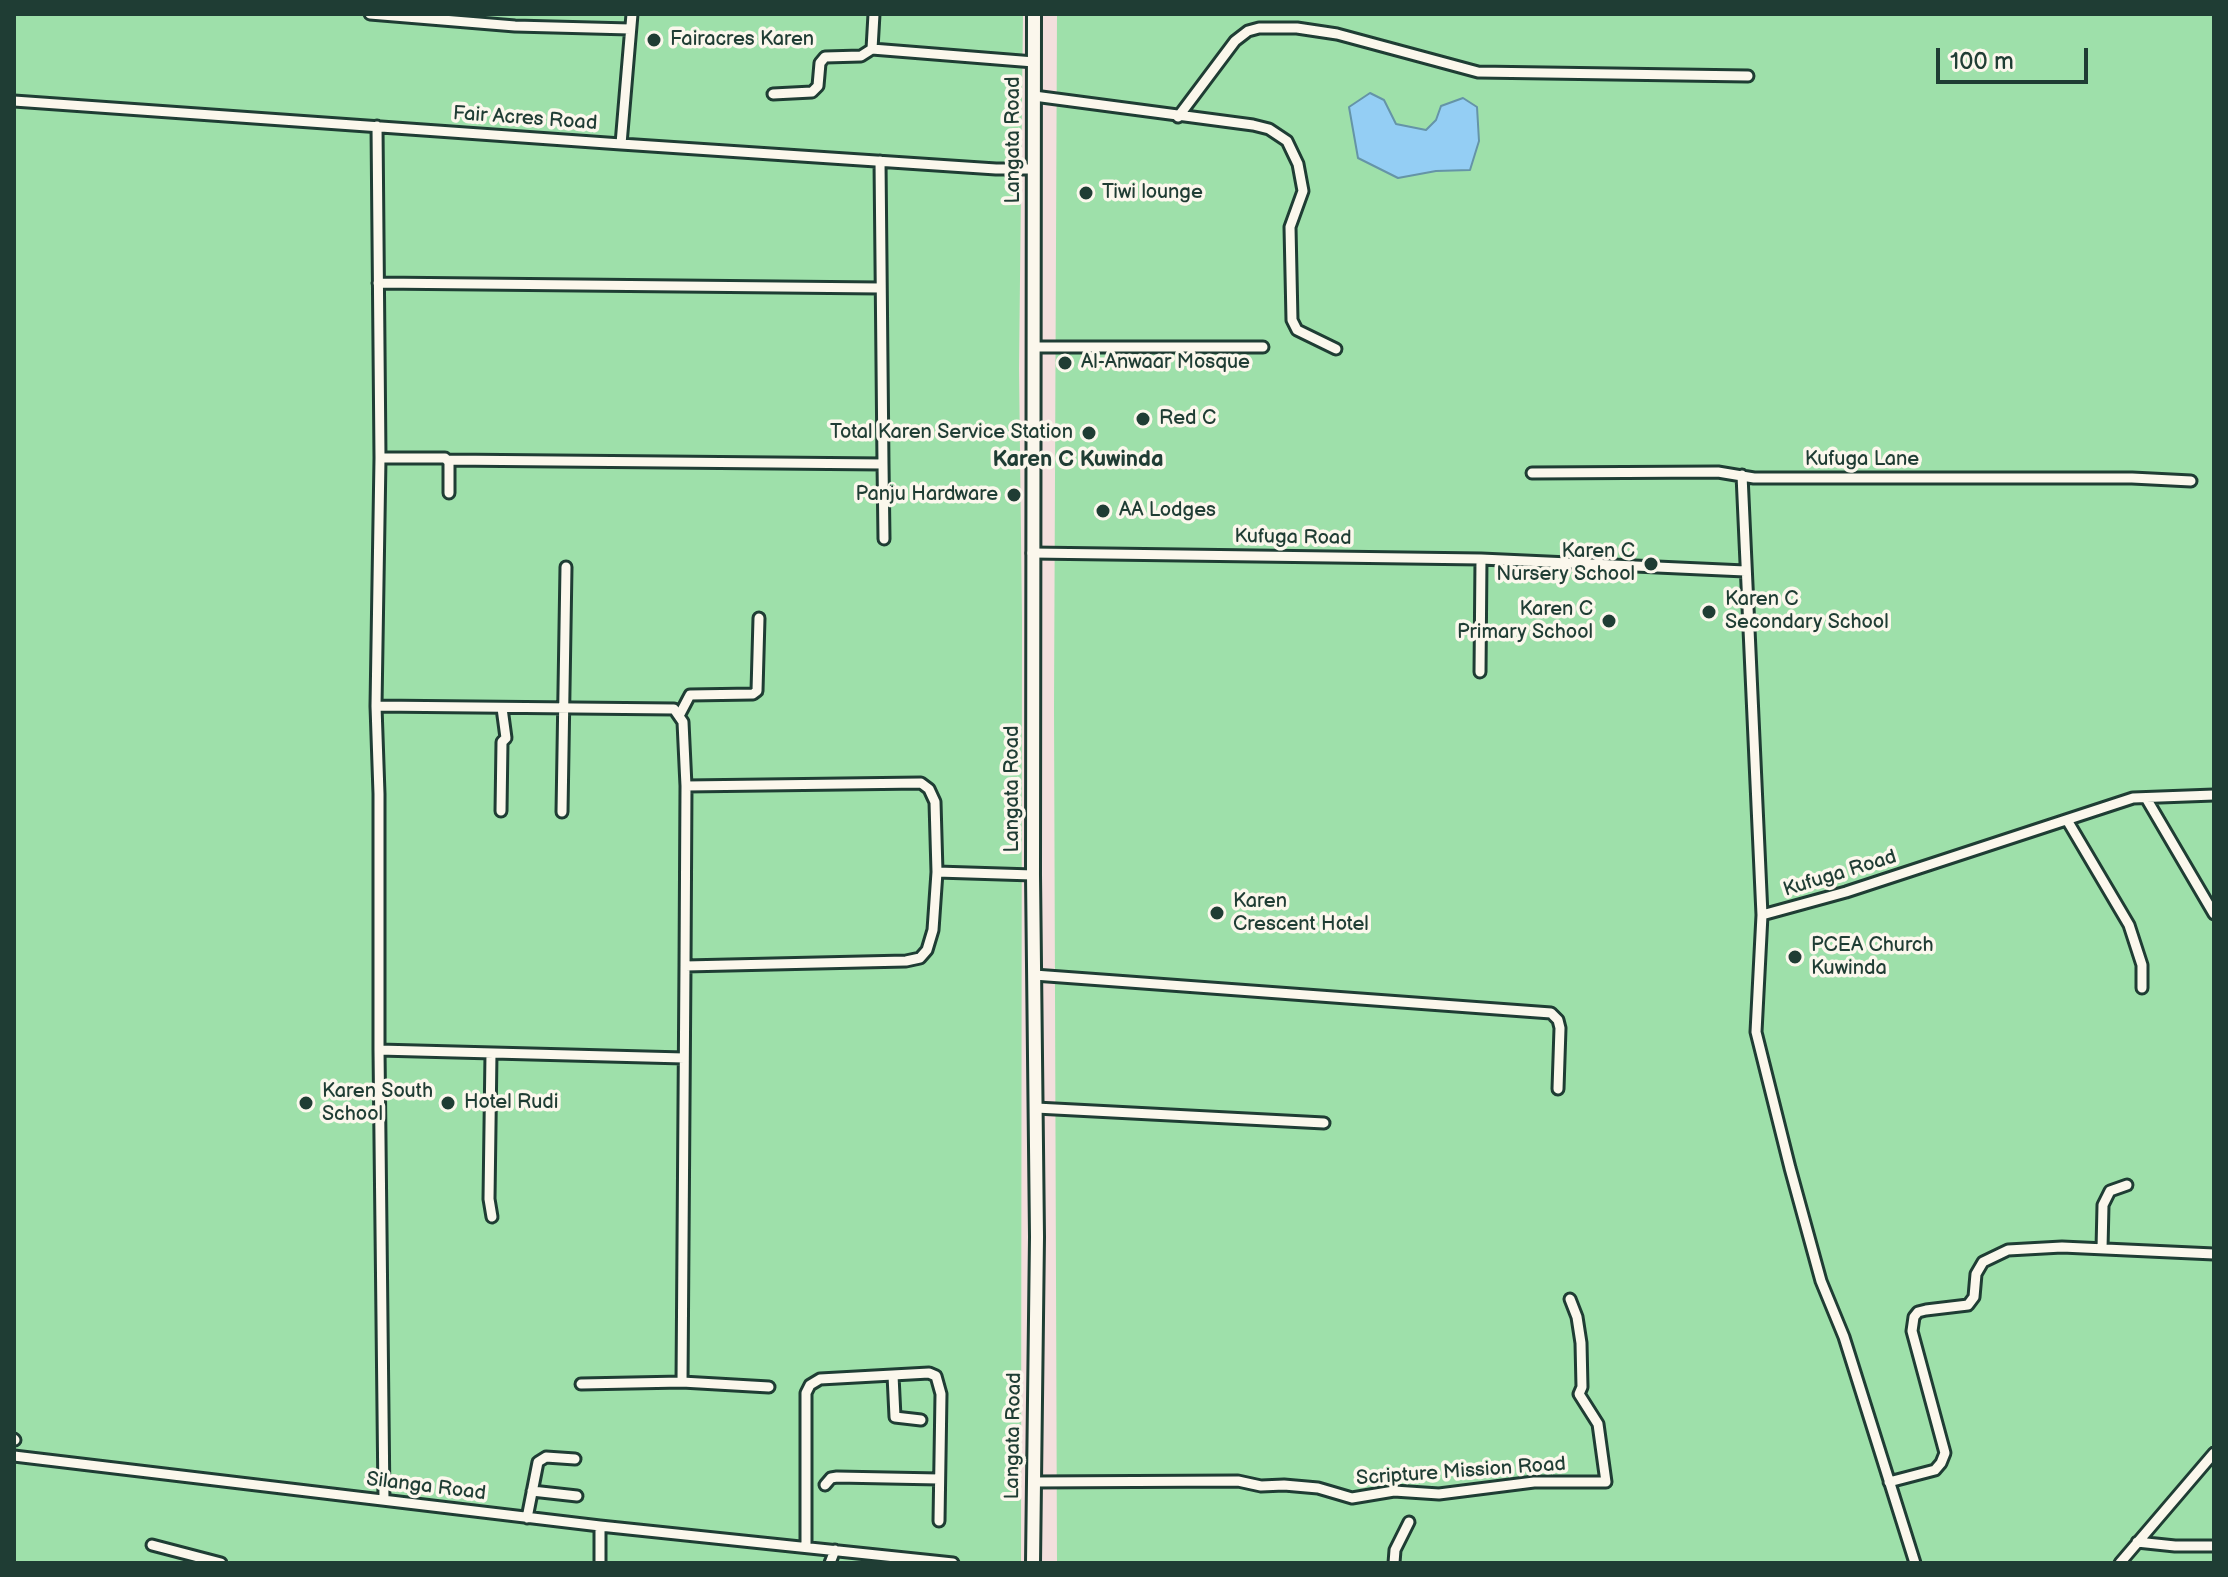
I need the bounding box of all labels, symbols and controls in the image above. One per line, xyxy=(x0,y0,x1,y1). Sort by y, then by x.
place label: Fairacres Karen xyxy=(670,28,814,52)
marker: Fairacres Karen xyxy=(645,31,663,49)
scale bar xyxy=(1940,32,2092,82)
text: 100 m xyxy=(1950,47,2014,76)
street label: Langata Road xyxy=(1002,76,1026,204)
street label: Fair Acres Road xyxy=(452,102,598,136)
place label: Tiwi lounge xyxy=(1102,181,1203,205)
marker: Tiwi lounge xyxy=(1077,184,1095,202)
place label: Al-Anwaar Mosque xyxy=(1081,351,1250,375)
marker: Al-Anwaar Mosque xyxy=(1056,354,1074,372)
place label: Red C xyxy=(1159,407,1216,431)
marker: Red C xyxy=(1134,410,1152,428)
place label: Total Karen Service Station xyxy=(830,421,1073,445)
marker: Total Karen Service Station xyxy=(1080,424,1098,442)
district label: Karen C Kuwinda xyxy=(992,447,1164,473)
street label: Kufuga Lane xyxy=(1805,448,1919,472)
place label: Panju Hardware xyxy=(856,483,998,507)
marker: Panju Hardware xyxy=(1005,486,1023,504)
place label: AA Lodges xyxy=(1119,499,1216,523)
marker: AA Lodges xyxy=(1094,502,1112,520)
street label: Kufuga Road xyxy=(1234,525,1352,551)
place label: Karen C Nursery School xyxy=(1496,540,1635,587)
marker: Karen C Nursery School xyxy=(1642,555,1660,573)
place label: Karen C Secondary School xyxy=(1725,588,1889,635)
place label: Karen C Primary School xyxy=(1457,598,1593,645)
marker: Karen C Secondary School xyxy=(1700,603,1718,621)
marker: Karen C Primary School xyxy=(1600,612,1618,630)
street label: Langata Road xyxy=(1001,725,1025,853)
street label: Kufuga Road xyxy=(1780,845,1900,903)
place label: Karen Crescent Hotel xyxy=(1233,890,1369,937)
marker: Karen Crescent Hotel xyxy=(1208,904,1226,922)
place label: PCEA Church Kuwinda xyxy=(1811,934,1933,981)
marker: PCEA Church Kuwinda xyxy=(1786,948,1804,966)
place label: Karen South School xyxy=(322,1080,433,1127)
place label: Hotel Rudi xyxy=(464,1091,558,1115)
marker: Karen South School xyxy=(297,1094,315,1112)
marker: Hotel Rudi xyxy=(439,1094,457,1112)
street label: Langata Road xyxy=(1001,1372,1027,1500)
street label: Scripture Mission Road xyxy=(1355,1453,1567,1491)
street label: Silanga Road xyxy=(365,1468,487,1506)

